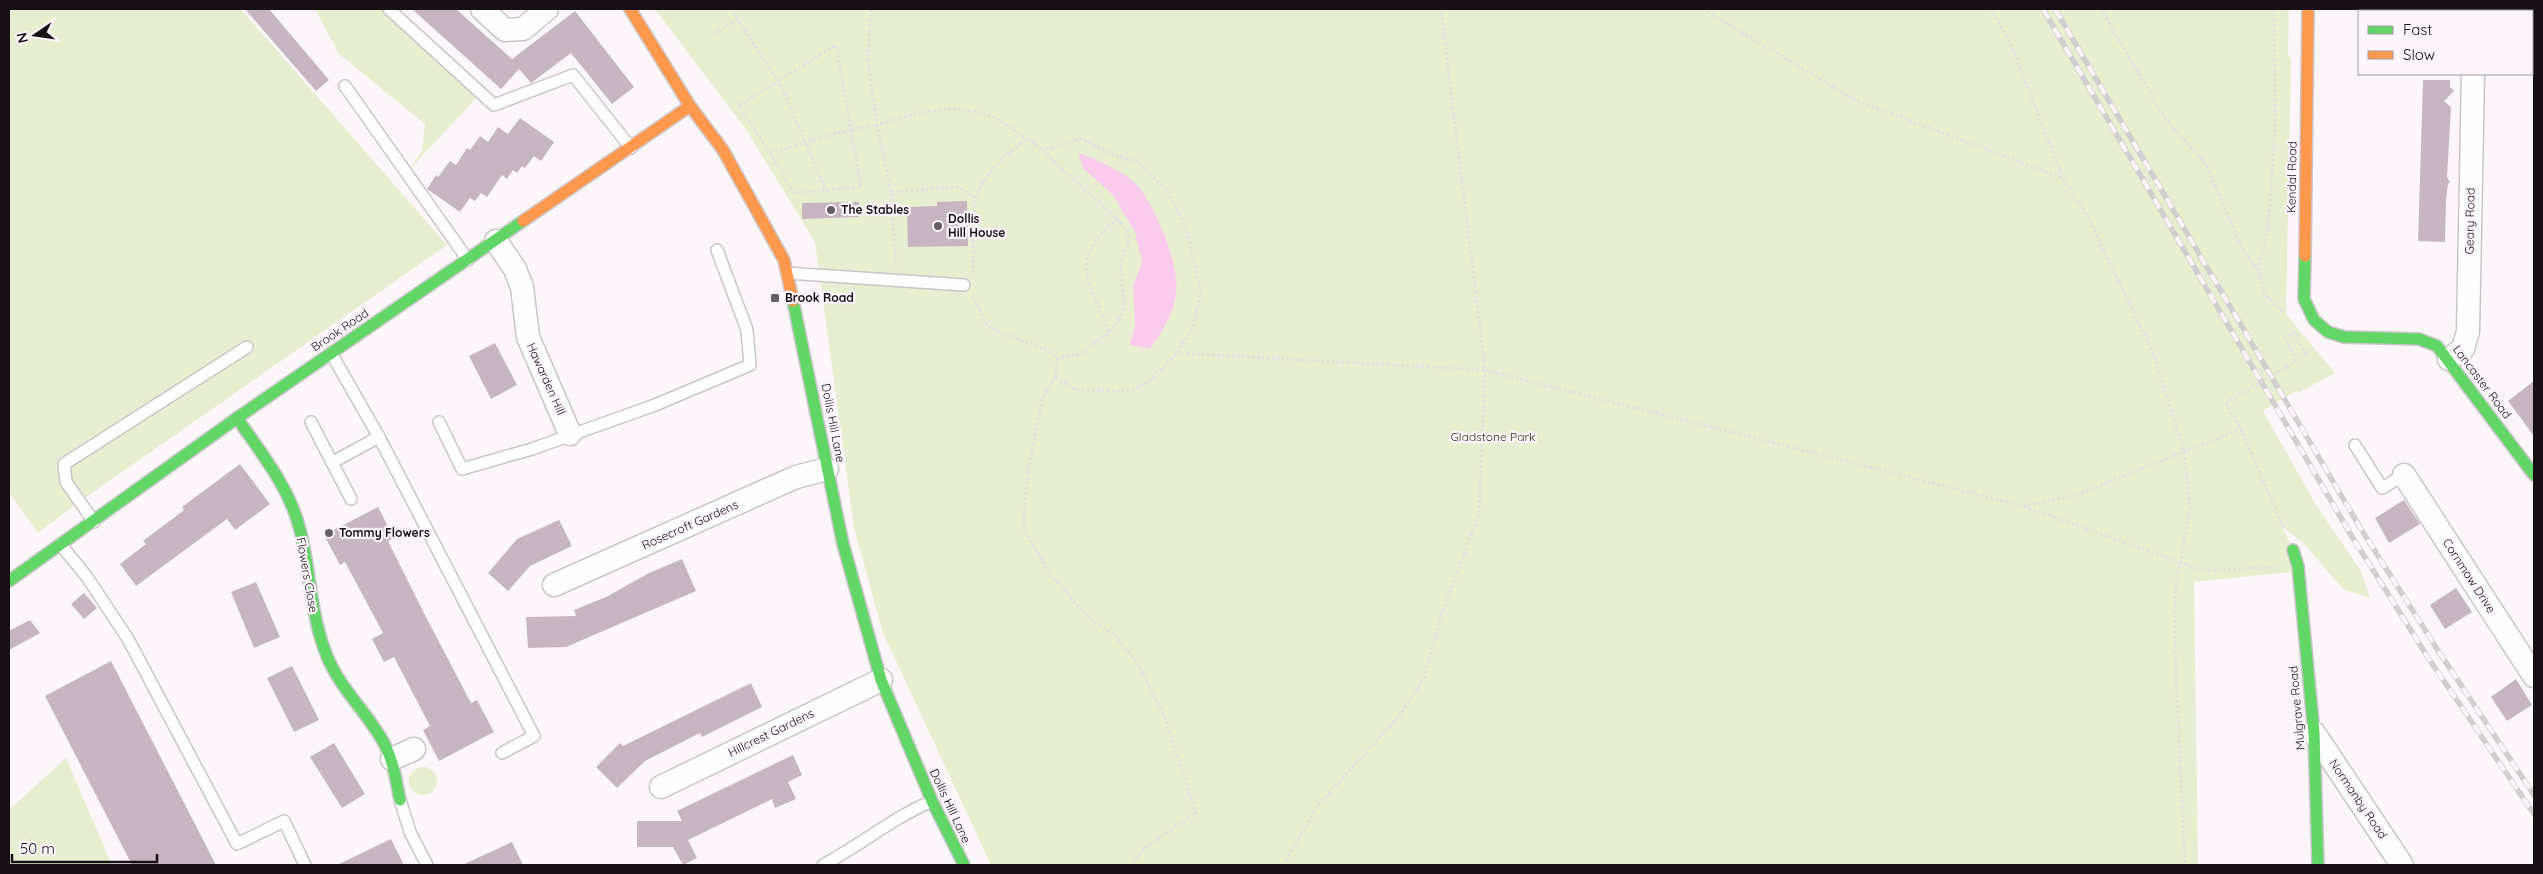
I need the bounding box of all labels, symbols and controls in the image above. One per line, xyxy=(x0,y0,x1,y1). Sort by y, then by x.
north arrow xyxy=(10,10,60,60)
legend xyxy=(2358,10,2533,75)
text: Fast xyxy=(2403,20,2432,39)
text: N xyxy=(12,31,32,45)
text: Slow xyxy=(2403,45,2435,64)
street label: Kendal Road xyxy=(2283,141,2300,213)
street label: Geary Road xyxy=(2461,187,2478,255)
place label: The Stables xyxy=(841,202,909,217)
marker: The Stables xyxy=(825,204,837,216)
place label: Dollis Hill House xyxy=(948,211,1005,240)
marker: Dollis Hill House xyxy=(932,220,944,232)
place label: Brook Road xyxy=(785,290,854,305)
marker: Brook Road xyxy=(769,292,781,304)
street label: Brook Road xyxy=(308,305,371,354)
street label: Hawarden Hill xyxy=(524,340,569,417)
street label: Lancaster Road xyxy=(2450,342,2515,421)
street label: Dollis Hill Lane xyxy=(818,382,849,464)
park label: Gladstone Park xyxy=(1451,429,1535,444)
street label: Rosecroft Gardens xyxy=(639,496,741,553)
place label: Tommy Flowers xyxy=(339,525,430,540)
marker: Tommy Flowers xyxy=(323,527,335,539)
street label: Flowers Close xyxy=(293,536,322,614)
street label: Cornmow Drive xyxy=(2440,536,2499,616)
street label: Mulgrave Road xyxy=(2285,665,2308,751)
street label: Hillcrest Gardens xyxy=(725,705,817,760)
street label: Normanby Road xyxy=(2326,756,2391,841)
street label: Dollis Hill Lane xyxy=(927,766,974,846)
scale bar xyxy=(12,832,158,864)
text: 50 m xyxy=(20,839,55,858)

